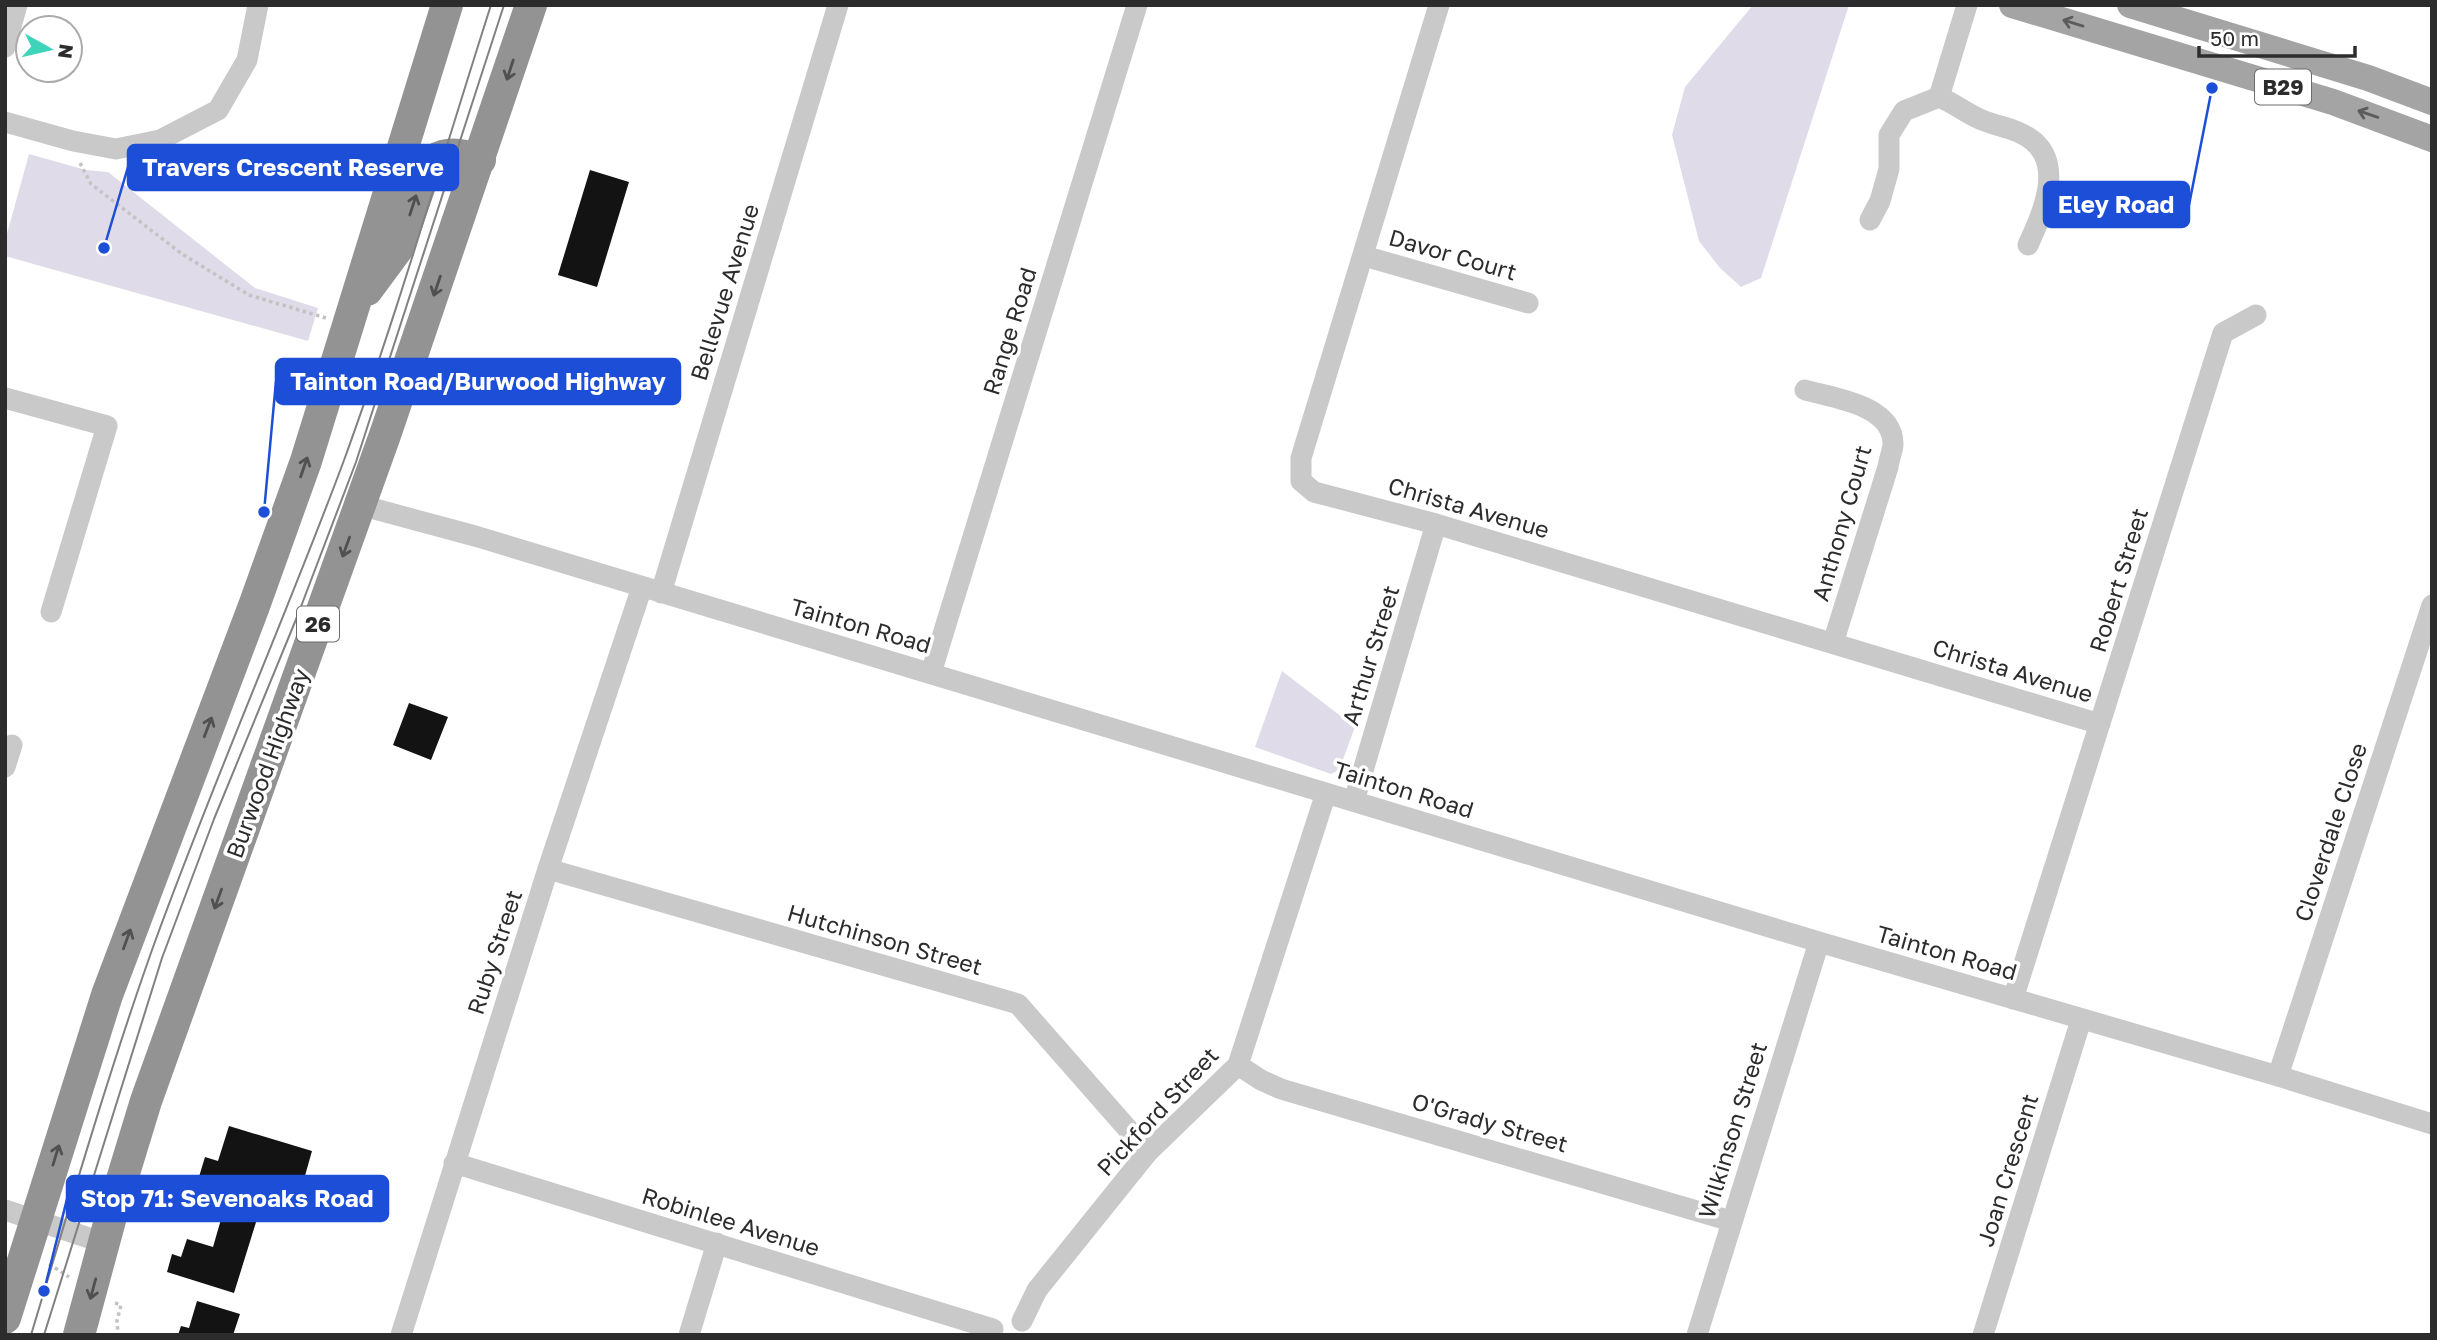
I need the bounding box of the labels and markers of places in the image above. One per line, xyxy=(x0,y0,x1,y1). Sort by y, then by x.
callout: Travers Crescent Reserve xyxy=(128,145,458,190)
callout: Eley Road xyxy=(2044,182,2189,227)
callout: Tainton Road/Burwood Highway xyxy=(276,359,680,404)
callout: Stop 71: Sevenoaks Road xyxy=(67,1176,388,1221)

